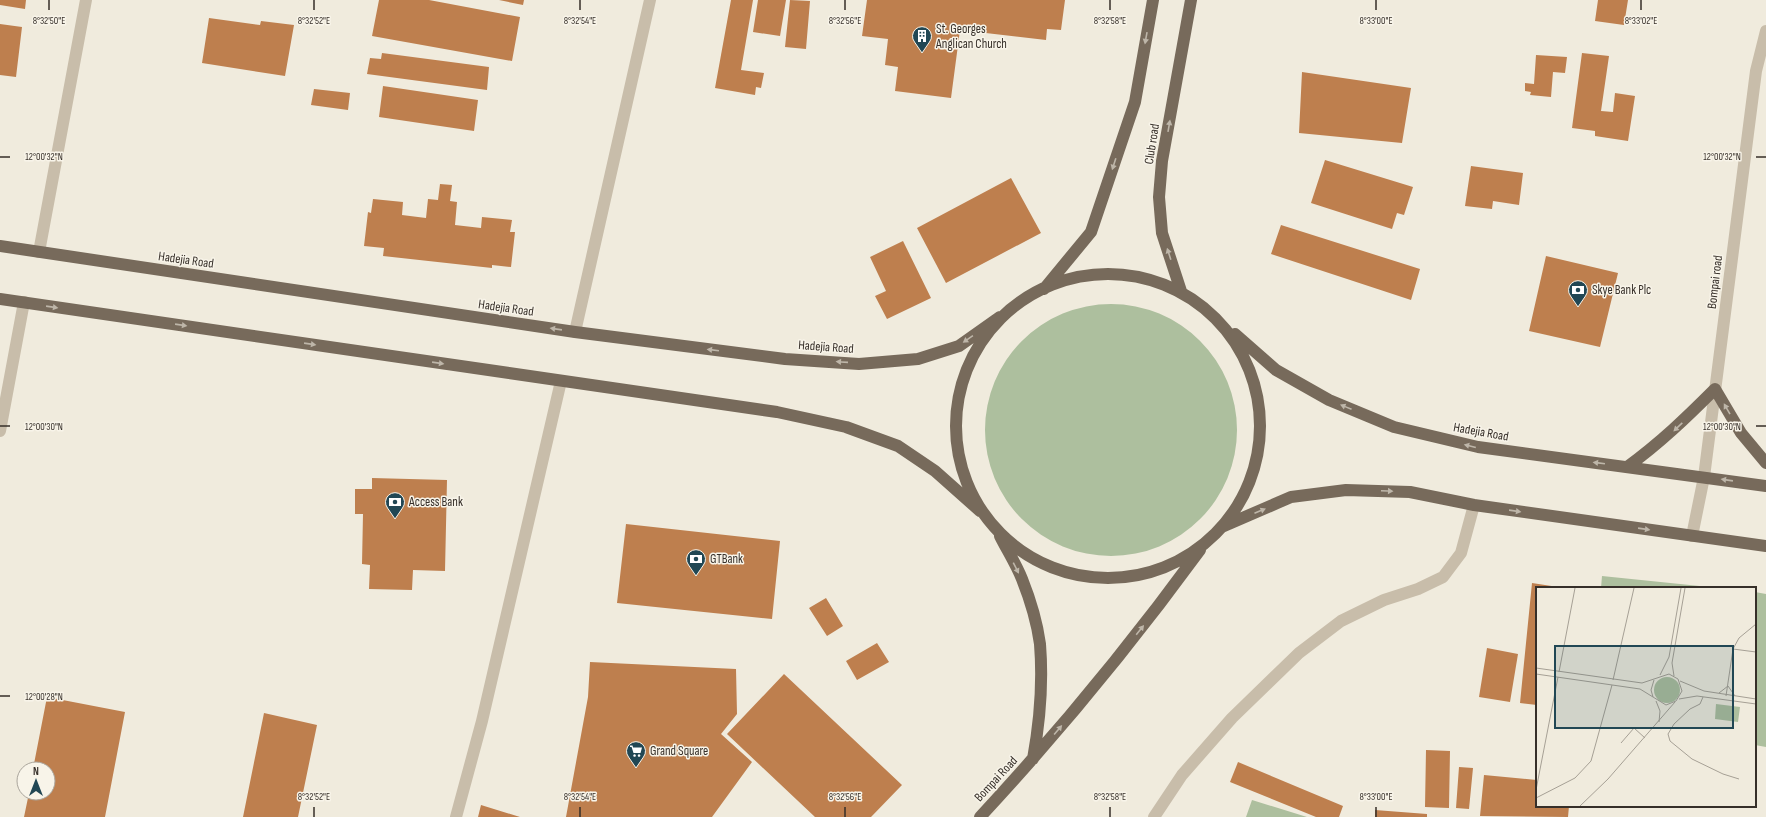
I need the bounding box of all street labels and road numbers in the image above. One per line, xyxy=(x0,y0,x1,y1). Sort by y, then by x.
street label: Club road xyxy=(1141,123,1163,165)
street label: Hadejia Road xyxy=(157,248,215,272)
street label: Bompai road xyxy=(1704,254,1726,310)
street label: Hadejia Road xyxy=(477,296,535,320)
street label: Hadejia Road xyxy=(798,337,854,357)
street label: Hadejia Road xyxy=(1452,419,1510,445)
street label: Bompai Road xyxy=(971,753,1021,805)

